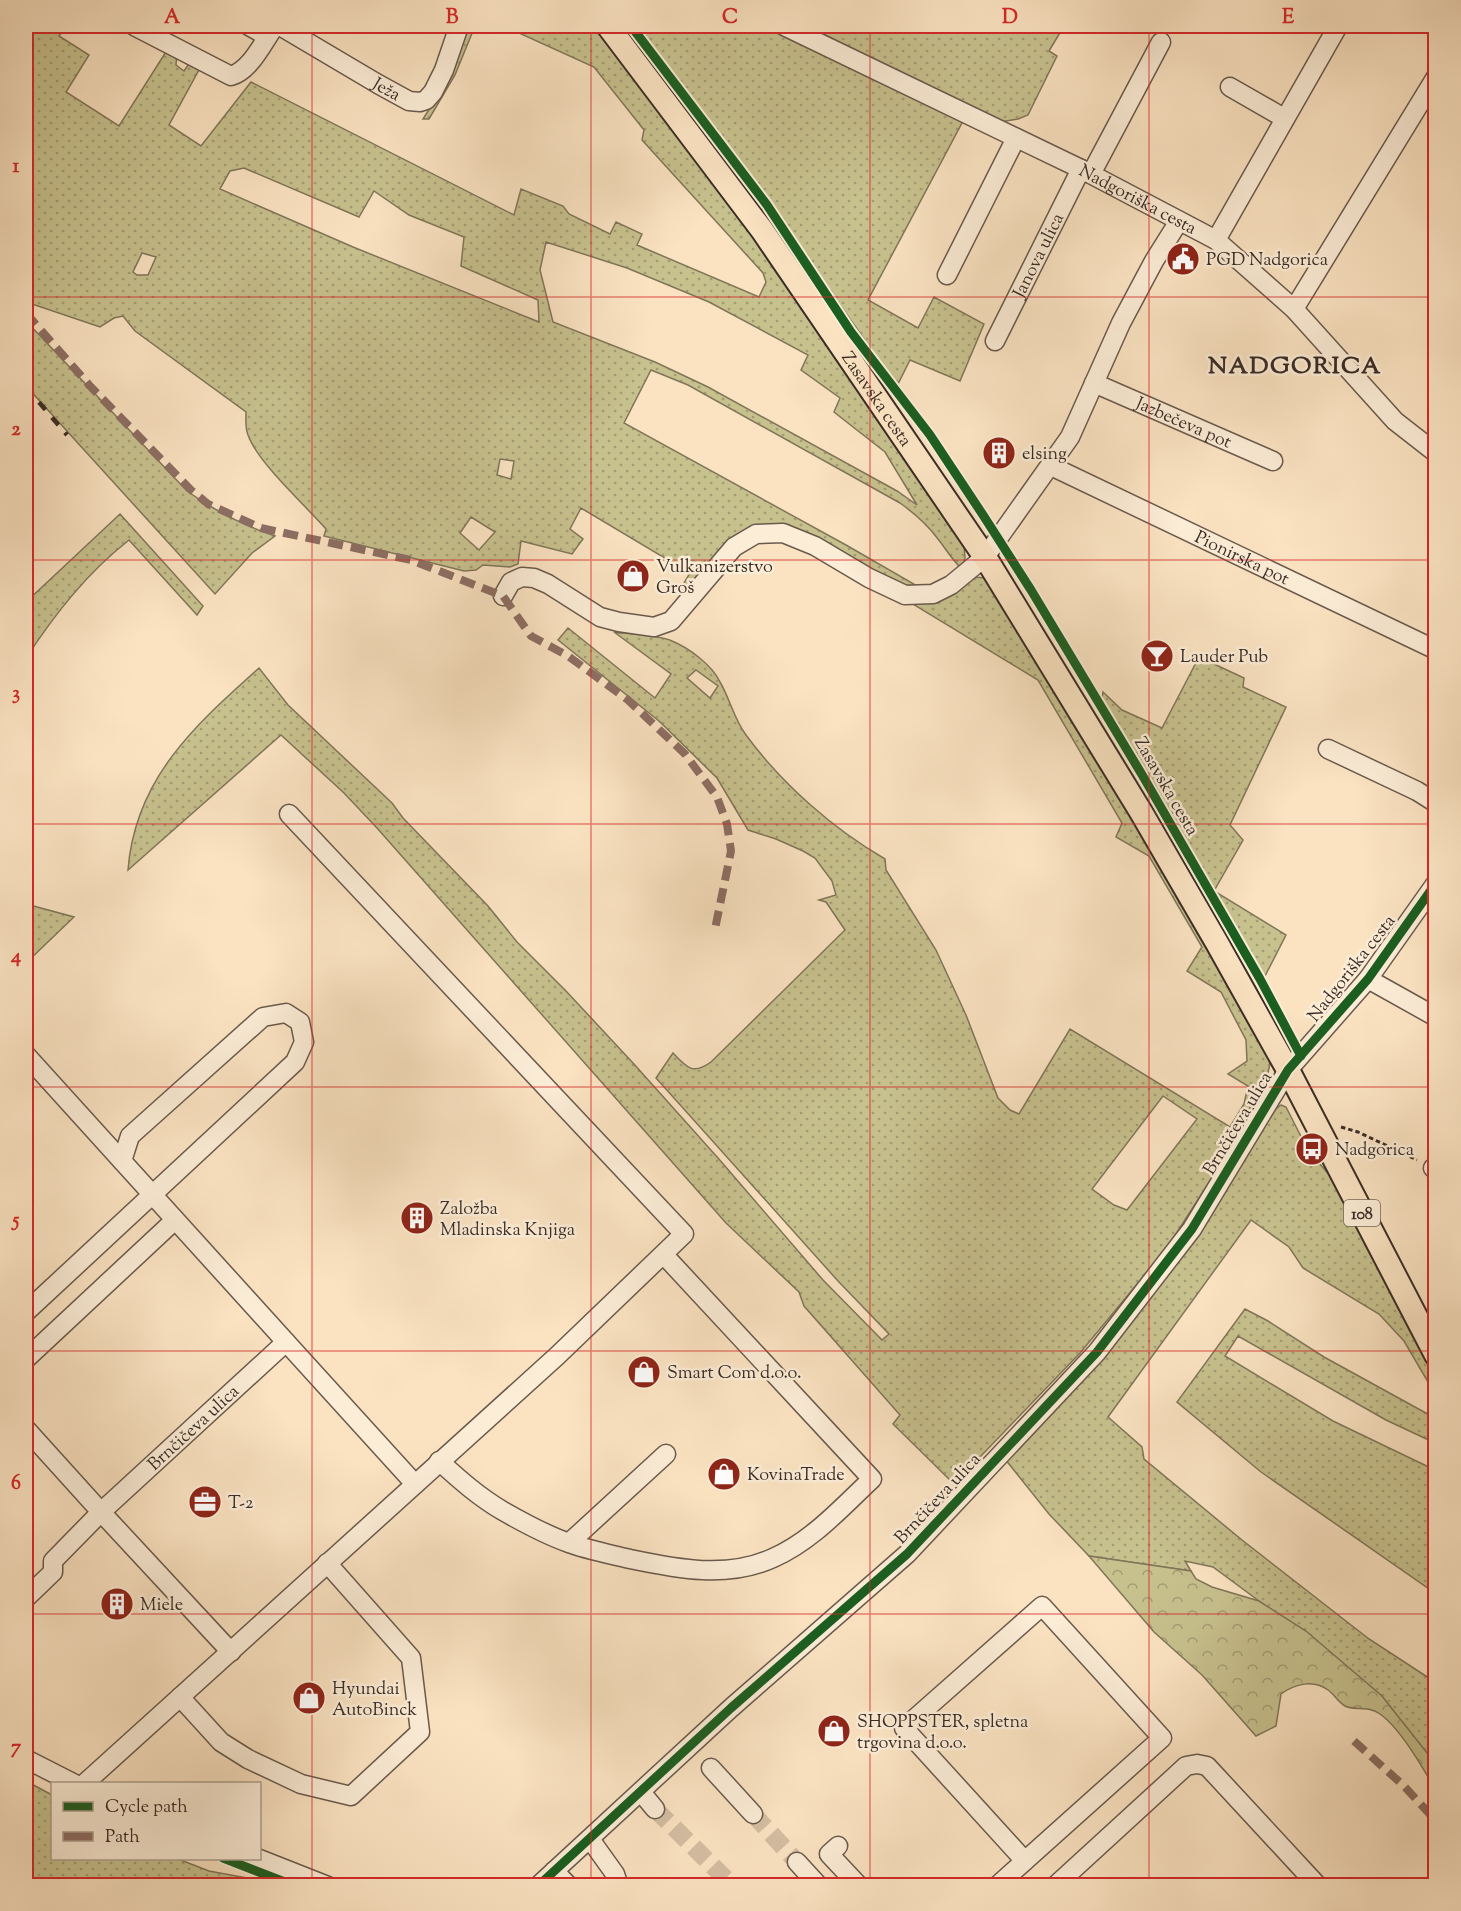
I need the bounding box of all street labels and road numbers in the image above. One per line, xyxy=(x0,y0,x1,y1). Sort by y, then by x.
street label: Ježa xyxy=(366,72,405,109)
street label: Nadgoriška cesta xyxy=(1074,159,1201,242)
street label: Janova ulica xyxy=(1007,209,1072,304)
street label: Zasavska cesta xyxy=(834,347,917,453)
street label: Jazbečeva pot xyxy=(1130,391,1235,456)
street label: Pionirska pot xyxy=(1190,525,1293,593)
street label: Zasavska cesta xyxy=(1126,733,1204,841)
street label: Nadgoriška cesta xyxy=(1302,910,1403,1028)
street label: Brnčičeva ulica xyxy=(1198,1067,1280,1181)
road number: 108 xyxy=(1344,1200,1380,1226)
street label: Brnčičeva ulica xyxy=(143,1380,246,1478)
street label: Brnčičeva ulica xyxy=(889,1448,988,1551)

